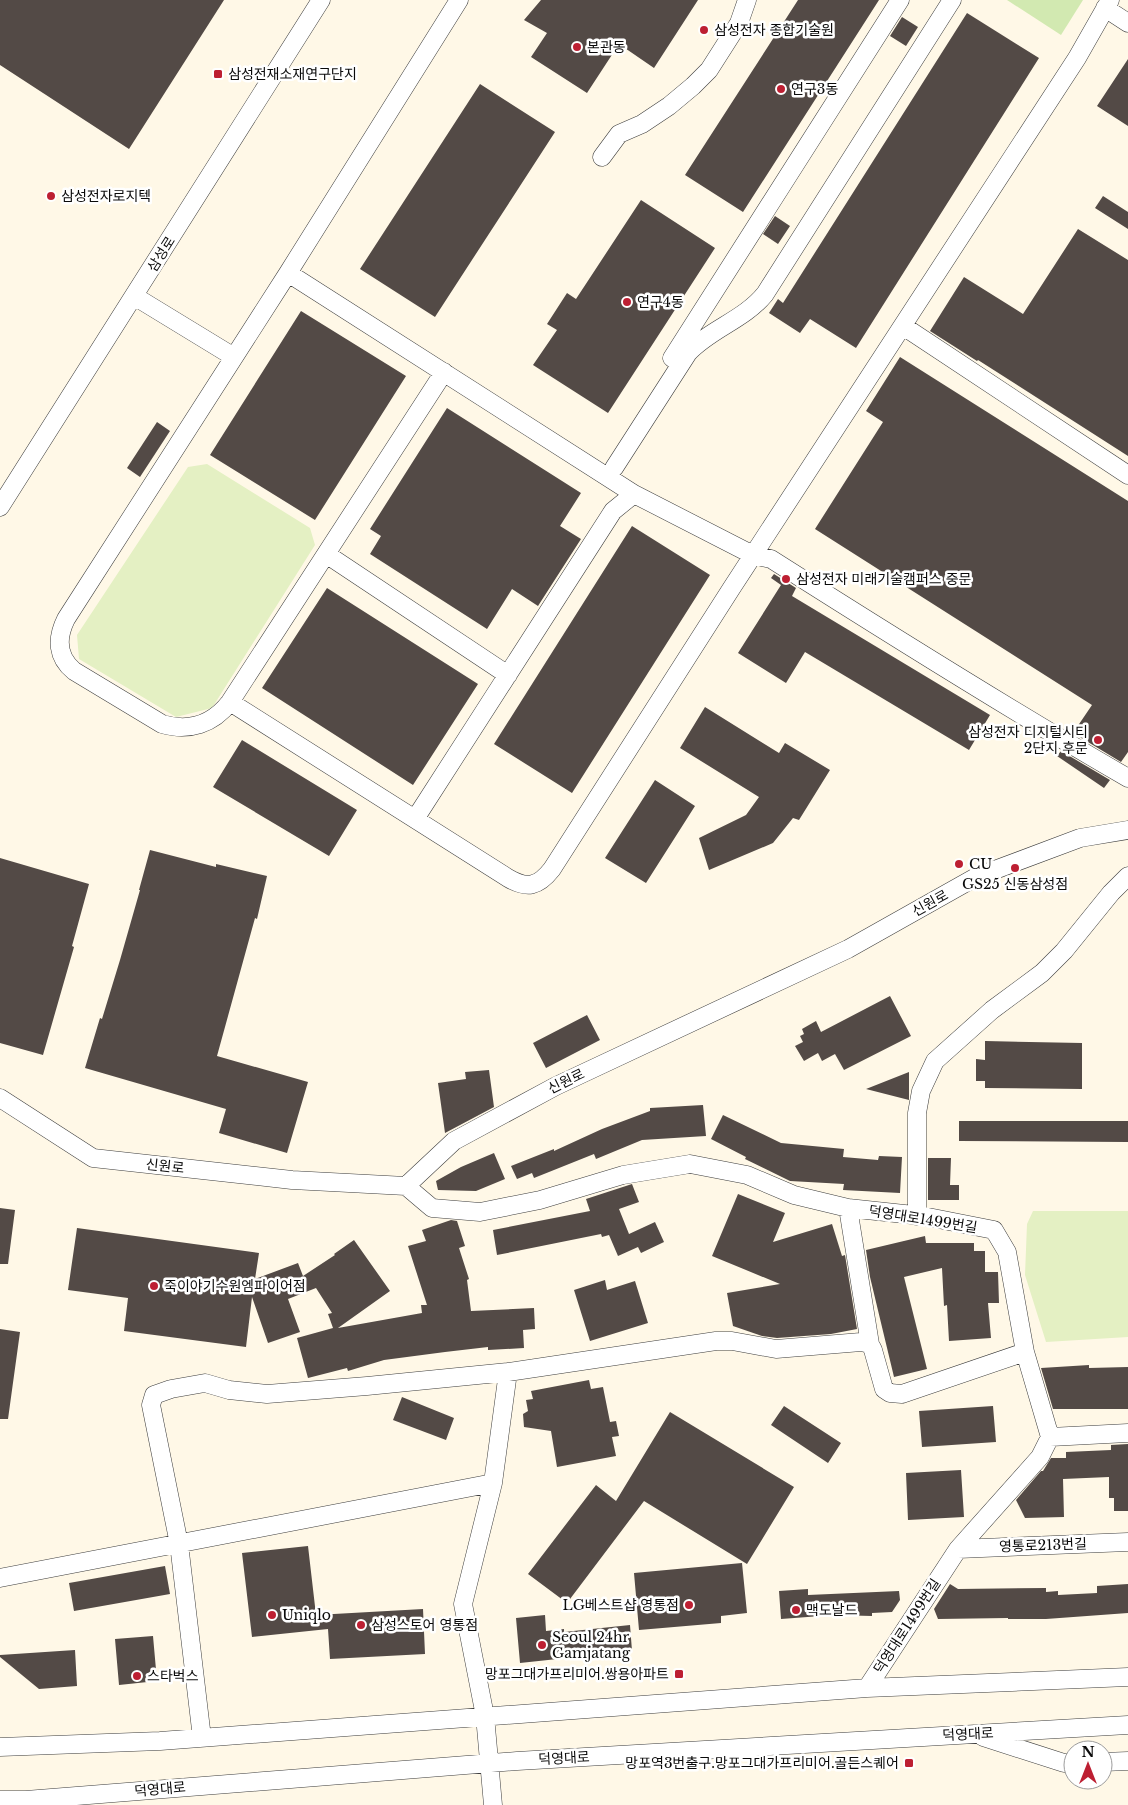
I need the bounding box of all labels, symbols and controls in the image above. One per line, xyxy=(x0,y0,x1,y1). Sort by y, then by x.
place label: 삼성전자 종합기술원 xyxy=(714,21,834,39)
marker: 삼성전자 종합기술원 xyxy=(698,24,710,36)
place label: 본관동 xyxy=(587,38,626,56)
marker: 본관동 xyxy=(571,41,583,53)
place label: 삼성전재소재연구단지 xyxy=(228,65,357,83)
marker: 삼성전재소재연구단지 xyxy=(212,68,224,80)
place label: 연구3동 xyxy=(791,80,838,98)
marker: 연구3동 xyxy=(775,83,787,95)
place label: 삼성전자로지텍 xyxy=(61,187,151,205)
marker: 삼성전자로지텍 xyxy=(45,190,57,202)
street label: 삼성로 xyxy=(143,233,179,275)
place label: 연구4동 xyxy=(637,293,684,311)
marker: 연구4동 xyxy=(621,296,633,308)
place label: 삼성전자 미래기술캠퍼스 중문 xyxy=(796,570,972,588)
marker: 삼성전자 미래기술캠퍼스 중문 xyxy=(780,573,792,585)
place label: 삼성전자 디지털시티 2단지 후문 xyxy=(968,723,1088,757)
marker: 삼성전자 디지털시티 2단지 후문 xyxy=(1092,734,1104,746)
place label: CU xyxy=(969,855,992,873)
marker: CU xyxy=(953,858,965,870)
marker: GS25 신동삼성점 xyxy=(1009,862,1021,874)
place label: GS25 신동삼성점 xyxy=(962,875,1068,893)
street label: 신원로 xyxy=(909,886,951,920)
street label: 신원로 xyxy=(545,1064,587,1098)
street label: 신원로 xyxy=(145,1155,185,1177)
street label: 덕영대로1499번길 xyxy=(867,1202,979,1236)
place label: 죽이야기수원엠파이어점 xyxy=(164,1277,306,1295)
marker: 죽이야기수원엠파이어점 xyxy=(148,1280,160,1292)
street label: 영통로213번길 xyxy=(999,1534,1087,1556)
street label: 덕영대로1499번길 xyxy=(870,1575,944,1677)
place label: LG베스트샵 영통점 xyxy=(562,1596,679,1614)
marker: LG베스트샵 영통점 xyxy=(683,1599,695,1611)
place label: 맥도날드 xyxy=(806,1601,858,1619)
marker: 맥도날드 xyxy=(790,1604,802,1616)
place label: Uniqlo xyxy=(282,1606,331,1624)
marker: Uniqlo xyxy=(266,1609,278,1621)
place label: 삼성스토어 영통점 xyxy=(371,1616,478,1634)
marker: 삼성스토어 영통점 xyxy=(355,1619,367,1631)
place label: Seoul 24hr Gamjatang xyxy=(552,1628,631,1662)
marker: Seoul 24hr Gamjatang xyxy=(536,1639,548,1651)
place label: 망포그대가프리미어.쌍용아파트 xyxy=(485,1665,669,1683)
place label: 스타벅스 xyxy=(147,1667,199,1685)
marker: 망포그대가프리미어.쌍용아파트 xyxy=(673,1668,685,1680)
marker: 스타벅스 xyxy=(131,1670,143,1682)
street label: 덕영대로 xyxy=(942,1724,994,1744)
north arrow xyxy=(1063,1740,1113,1790)
text: N xyxy=(1081,1743,1095,1761)
street label: 덕영대로 xyxy=(538,1748,590,1768)
place label: 망포역3번출구.망포그대가프리미어.골든스퀘어 xyxy=(625,1754,899,1772)
marker: 망포역3번출구.망포그대가프리미어.골든스퀘어 xyxy=(903,1757,915,1769)
street label: 덕영대로 xyxy=(134,1778,187,1800)

